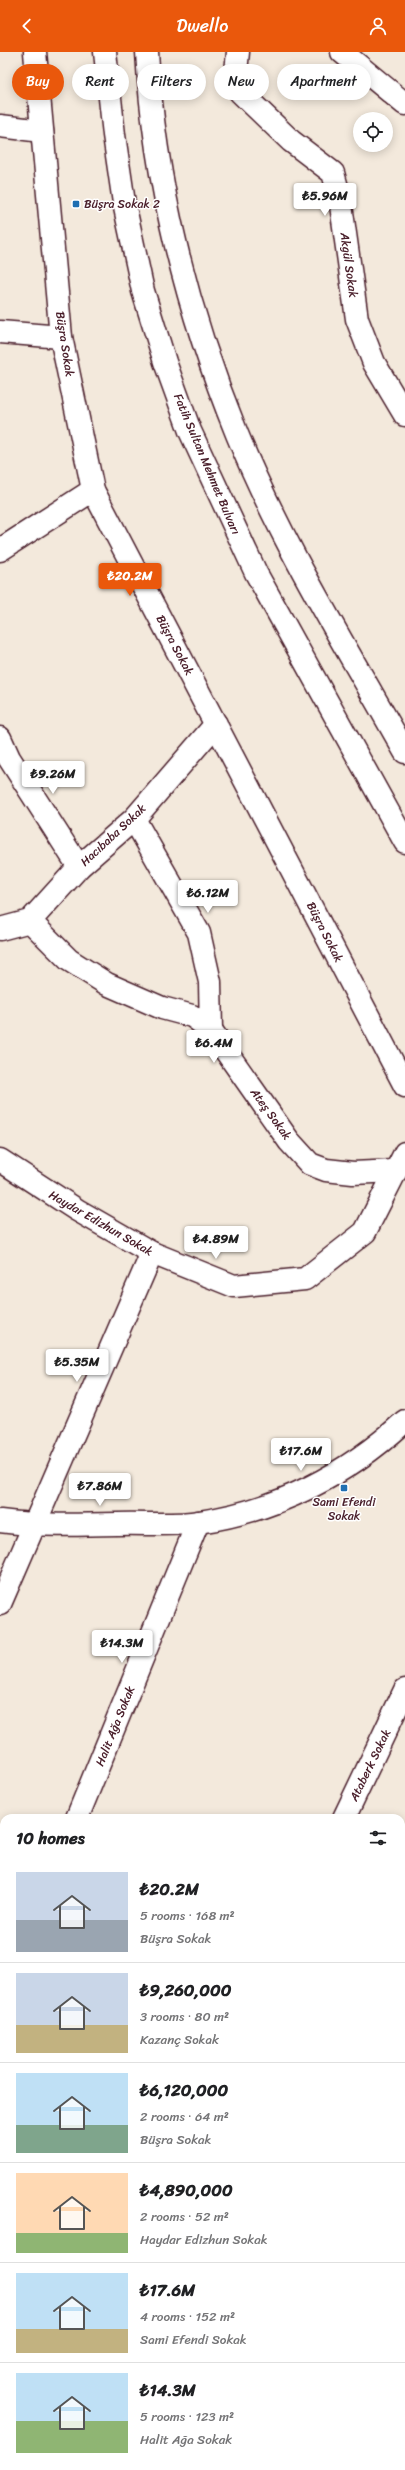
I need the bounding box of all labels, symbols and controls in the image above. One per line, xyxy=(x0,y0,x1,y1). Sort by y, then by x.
text: Dwello xyxy=(177,10,228,42)
icon: back xyxy=(16,15,38,37)
icon: person xyxy=(367,15,389,37)
chip: Buy xyxy=(12,64,64,100)
chip: Rent xyxy=(72,64,129,100)
chip: Filters xyxy=(137,64,206,100)
chip: New xyxy=(214,64,269,100)
chip: Apartment xyxy=(277,64,371,100)
map controls xyxy=(353,112,393,152)
button: locate xyxy=(353,112,393,152)
pin: ₺5.96M xyxy=(292,183,358,217)
text: ₺5.96M xyxy=(302,184,348,207)
place label: Büşra Sokak 2 xyxy=(84,193,160,215)
marker: Büşra Sokak 2 xyxy=(71,199,81,209)
street label: Akgül Sokak xyxy=(333,230,365,300)
street label: Büşra Sokak xyxy=(49,310,81,378)
street label: Fatih Sultan Mehmet Bulvarı xyxy=(167,390,247,538)
pin: ₺20.2M xyxy=(97,563,163,597)
text: ₺20.2M xyxy=(108,564,152,587)
street label: Büşra Sokak xyxy=(150,611,200,679)
pin: ₺9.26M xyxy=(20,761,86,795)
text: ₺9.26M xyxy=(31,762,75,785)
street label: Hacıbaba Sokak xyxy=(75,798,152,872)
pin: ₺6.12M xyxy=(175,880,241,914)
text: ₺6.12M xyxy=(187,881,229,904)
street label: Büşra Sokak xyxy=(300,898,350,966)
pin: ₺6.4M xyxy=(186,1030,242,1064)
text: ₺6.4M xyxy=(195,1031,233,1054)
street label: Ateş Sokak xyxy=(244,1082,298,1145)
street label: Haydar Edizhun Sokak xyxy=(44,1184,158,1262)
pin: ₺4.89M xyxy=(183,1226,249,1260)
text: ₺4.89M xyxy=(193,1227,239,1250)
pin: ₺5.35M xyxy=(44,1349,110,1383)
text: ₺5.35M xyxy=(55,1350,99,1373)
pin: ₺17.6M xyxy=(268,1438,334,1472)
text: ₺17.6M xyxy=(280,1439,322,1462)
pin: ₺7.86M xyxy=(67,1473,133,1507)
text: ₺7.86M xyxy=(78,1474,122,1497)
marker: Sami Efendi Sokak xyxy=(339,1483,349,1493)
place label: Sami Efendi Sokak xyxy=(312,1491,376,1527)
pin: ₺14.3M xyxy=(89,1630,155,1664)
text: ₺14.3M xyxy=(101,1631,143,1654)
street label: Halit Ağa Sokak xyxy=(89,1682,141,1770)
street label: Ataberk Sokak xyxy=(342,1725,397,1806)
text: 10 homes xyxy=(16,1823,85,1853)
icon: filters xyxy=(367,1827,389,1849)
text: ₺20.2M xyxy=(140,1874,199,1904)
icon: home xyxy=(48,1888,96,1936)
text: 5 rooms · 168 m² xyxy=(140,1904,235,1927)
text: Büşra Sokak xyxy=(140,1927,212,1950)
text: ₺9,260,000 xyxy=(140,1975,231,2005)
icon: home xyxy=(48,1989,96,2037)
text: 3 rooms · 80 m² xyxy=(140,2005,229,2028)
text: Kazanç Sokak xyxy=(140,2028,219,2051)
text: ₺6,120,000 xyxy=(140,2075,228,2105)
icon: home xyxy=(48,2089,96,2137)
text: 2 rooms · 64 m² xyxy=(140,2105,229,2128)
text: Büşra Sokak xyxy=(140,2128,212,2151)
text: ₺4,890,000 xyxy=(140,2175,233,2205)
icon: home xyxy=(48,2189,96,2237)
text: 2 rooms · 52 m² xyxy=(140,2205,229,2228)
text: Haydar Edizhun Sokak xyxy=(140,2228,268,2251)
text: ₺17.6M xyxy=(140,2275,195,2305)
icon: home xyxy=(48,2289,96,2337)
text: 4 rooms · 152 m² xyxy=(140,2305,235,2328)
text: Sami Efendi Sokak xyxy=(140,2328,247,2351)
text: ₺14.3M xyxy=(140,2375,196,2405)
icon: home xyxy=(48,2389,96,2437)
text: 5 rooms · 123 m² xyxy=(140,2405,234,2428)
text: Halit Ağa Sokak xyxy=(140,2428,232,2451)

